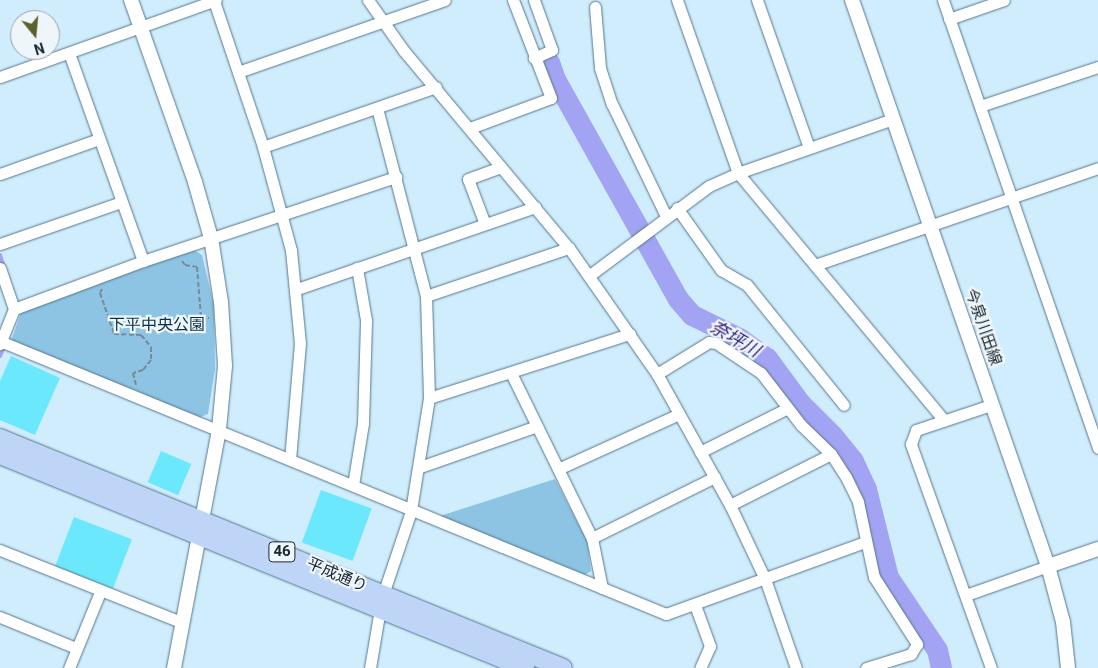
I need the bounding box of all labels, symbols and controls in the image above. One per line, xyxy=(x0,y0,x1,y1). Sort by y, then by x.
north arrow xyxy=(10,10,60,60)
text: N xyxy=(32,39,46,57)
street label: 今泉川田線 xyxy=(961,286,1005,368)
park label: 下平中央公園 xyxy=(109,315,205,335)
water label: 奈坪川 xyxy=(706,316,764,362)
road number: 46 xyxy=(268,540,296,564)
street label: 平成通り xyxy=(304,554,370,596)

